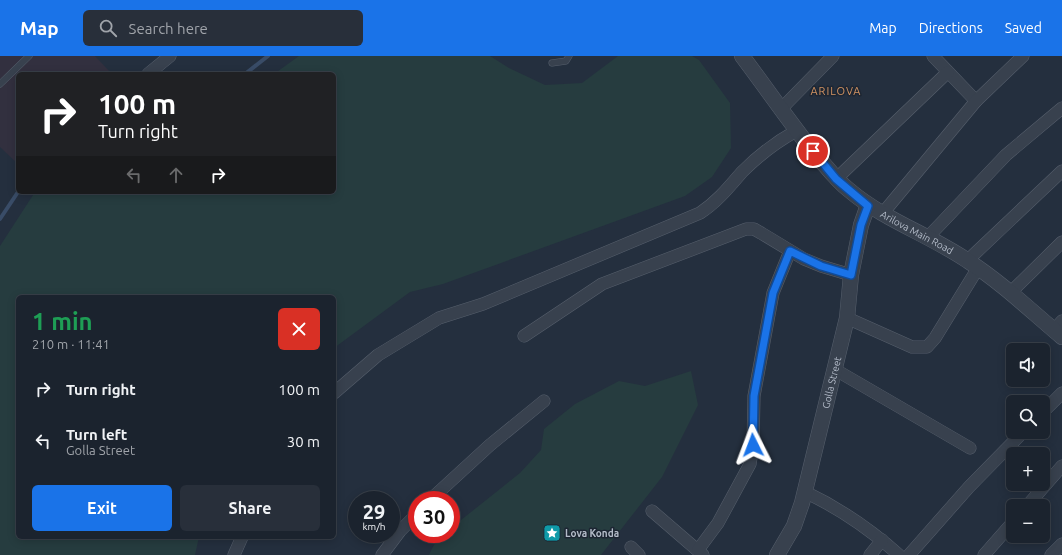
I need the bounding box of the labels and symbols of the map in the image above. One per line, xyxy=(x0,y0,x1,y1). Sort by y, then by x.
district label: ARILOVA xyxy=(810,85,862,97)
pin xyxy=(796,134,830,168)
street label: Arilova Main Road xyxy=(878,208,955,257)
street label: Golla Street xyxy=(820,355,843,410)
position arrow xyxy=(732,424,774,466)
speed limit sign: 30 xyxy=(408,491,460,543)
place icon: Lova Konda xyxy=(542,523,562,543)
place label: Lova Konda xyxy=(565,528,619,539)

